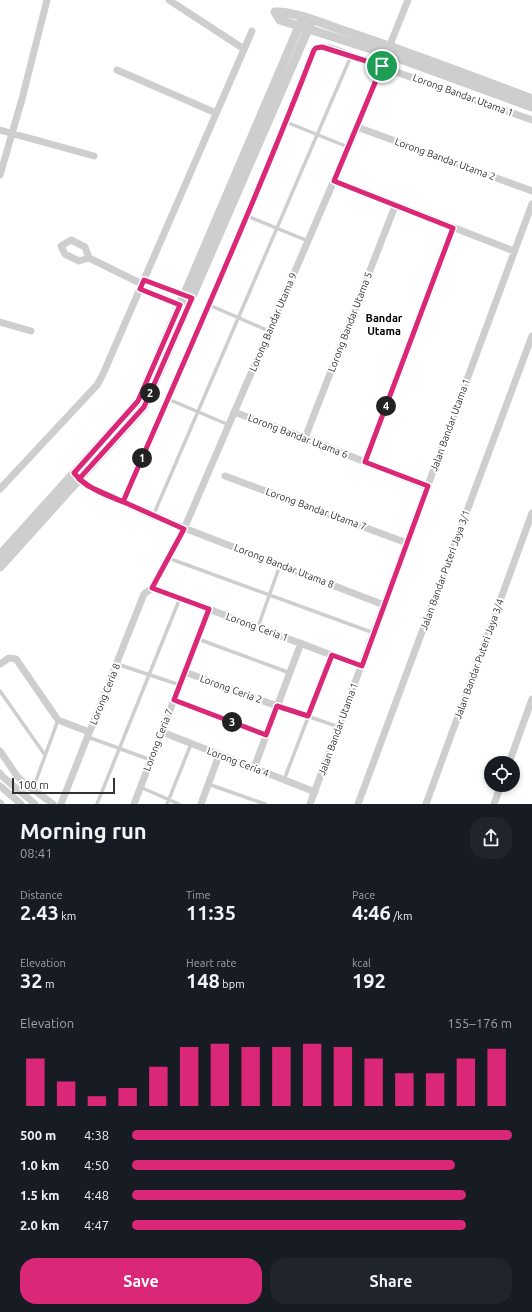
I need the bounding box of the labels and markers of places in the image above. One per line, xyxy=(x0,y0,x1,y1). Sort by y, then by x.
pin xyxy=(365,49,399,83)
pin: 2 xyxy=(140,383,160,403)
pin: 4 xyxy=(376,396,396,416)
pin: 1 xyxy=(132,448,152,468)
pin: 3 xyxy=(222,712,242,732)

